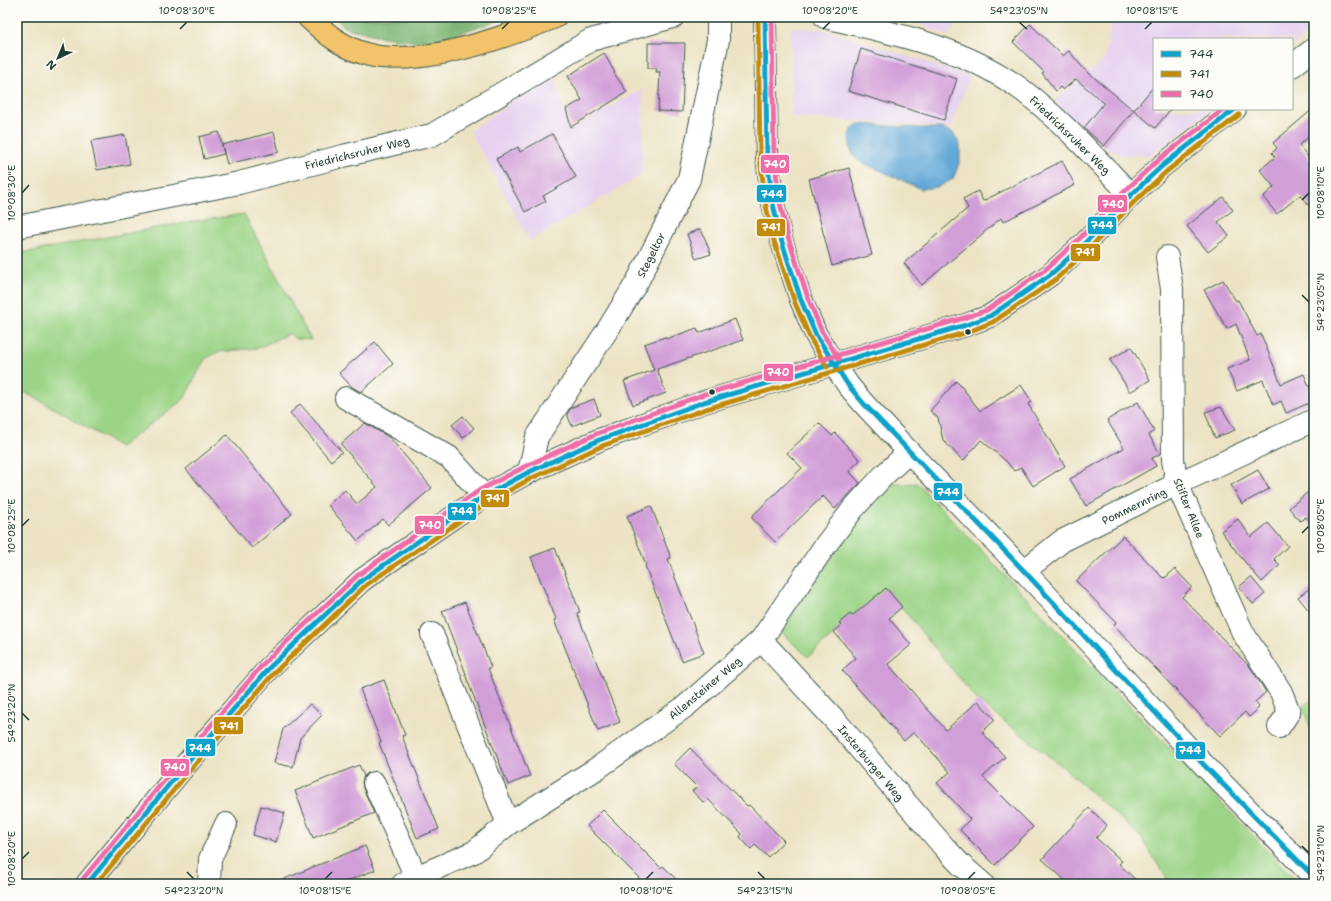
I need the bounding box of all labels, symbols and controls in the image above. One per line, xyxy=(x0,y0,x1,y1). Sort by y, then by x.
text: 10°08'30"E xyxy=(159,4,215,17)
text: 10°08'25"E xyxy=(481,4,537,17)
text: 10°08'20"E xyxy=(802,4,858,17)
text: 54°23'05"N xyxy=(990,4,1048,17)
text: 10°08'15"E xyxy=(1126,4,1178,17)
north arrow xyxy=(38,38,78,78)
legend xyxy=(1153,38,1293,110)
text: 744 xyxy=(1189,46,1213,62)
text: N xyxy=(43,56,60,73)
text: 741 xyxy=(1189,66,1210,82)
text: 740 xyxy=(1189,86,1214,102)
street label: Friedrichsruher Weg xyxy=(1026,93,1114,178)
street label: Friedrichsruher Weg xyxy=(303,133,411,174)
line badge: 740 xyxy=(760,154,790,174)
text: 740 xyxy=(764,157,787,172)
text: 10°08'30"E xyxy=(5,165,18,221)
text: 10°08'10"E xyxy=(1314,166,1327,220)
line badge: 744 xyxy=(756,184,787,203)
text: 744 xyxy=(761,187,784,202)
line badge: 740 xyxy=(1097,194,1128,213)
text: 740 xyxy=(1102,197,1125,212)
line badge: 744 xyxy=(1087,216,1117,235)
line badge: 741 xyxy=(756,218,786,237)
text: 744 xyxy=(1091,218,1114,233)
text: 741 xyxy=(761,220,781,235)
street label: Stegeltor xyxy=(634,230,669,280)
line badge: 741 xyxy=(1070,243,1101,262)
text: 741 xyxy=(1075,245,1095,260)
text: 54°23'05"N xyxy=(1314,273,1327,331)
unlabelled marker xyxy=(963,327,973,337)
line badge: 740 xyxy=(763,363,794,382)
text: 740 xyxy=(767,365,790,380)
unlabelled marker xyxy=(707,387,717,397)
street label: Stifter Allee xyxy=(1170,476,1207,541)
line badge: 744 xyxy=(933,482,963,501)
street label: Pommernring xyxy=(1099,484,1169,529)
text: 744 xyxy=(937,485,960,500)
line badge: 741 xyxy=(480,489,510,508)
text: 741 xyxy=(485,491,505,506)
text: 10°08'25"E xyxy=(5,498,18,554)
text: 10°08'05"E xyxy=(1314,498,1327,554)
line badge: 744 xyxy=(447,502,477,521)
text: 744 xyxy=(451,504,474,519)
line badge: 740 xyxy=(414,515,445,535)
text: 740 xyxy=(419,518,442,533)
street label: Allensteiner Weg xyxy=(666,653,745,723)
text: 54°23'20"N xyxy=(5,684,18,742)
line badge: 741 xyxy=(213,716,244,735)
text: 741 xyxy=(219,719,239,734)
street label: Insterburger Weg xyxy=(834,722,907,805)
line badge: 744 xyxy=(185,738,216,757)
text: 744 xyxy=(189,741,212,756)
line badge: 744 xyxy=(1175,741,1206,760)
text: 744 xyxy=(1179,743,1202,758)
line badge: 740 xyxy=(160,758,190,777)
text: 740 xyxy=(164,760,187,775)
text: 54°23'10"N xyxy=(1314,825,1327,881)
text: 10°08'20"E xyxy=(5,831,18,887)
text: 54°23'20"N xyxy=(165,884,223,897)
text: 10°08'15"E xyxy=(299,884,351,897)
text: 10°08'10"E xyxy=(619,884,673,897)
text: 54°23'15"N xyxy=(737,884,793,897)
text: 10°08'05"E xyxy=(940,884,996,897)

